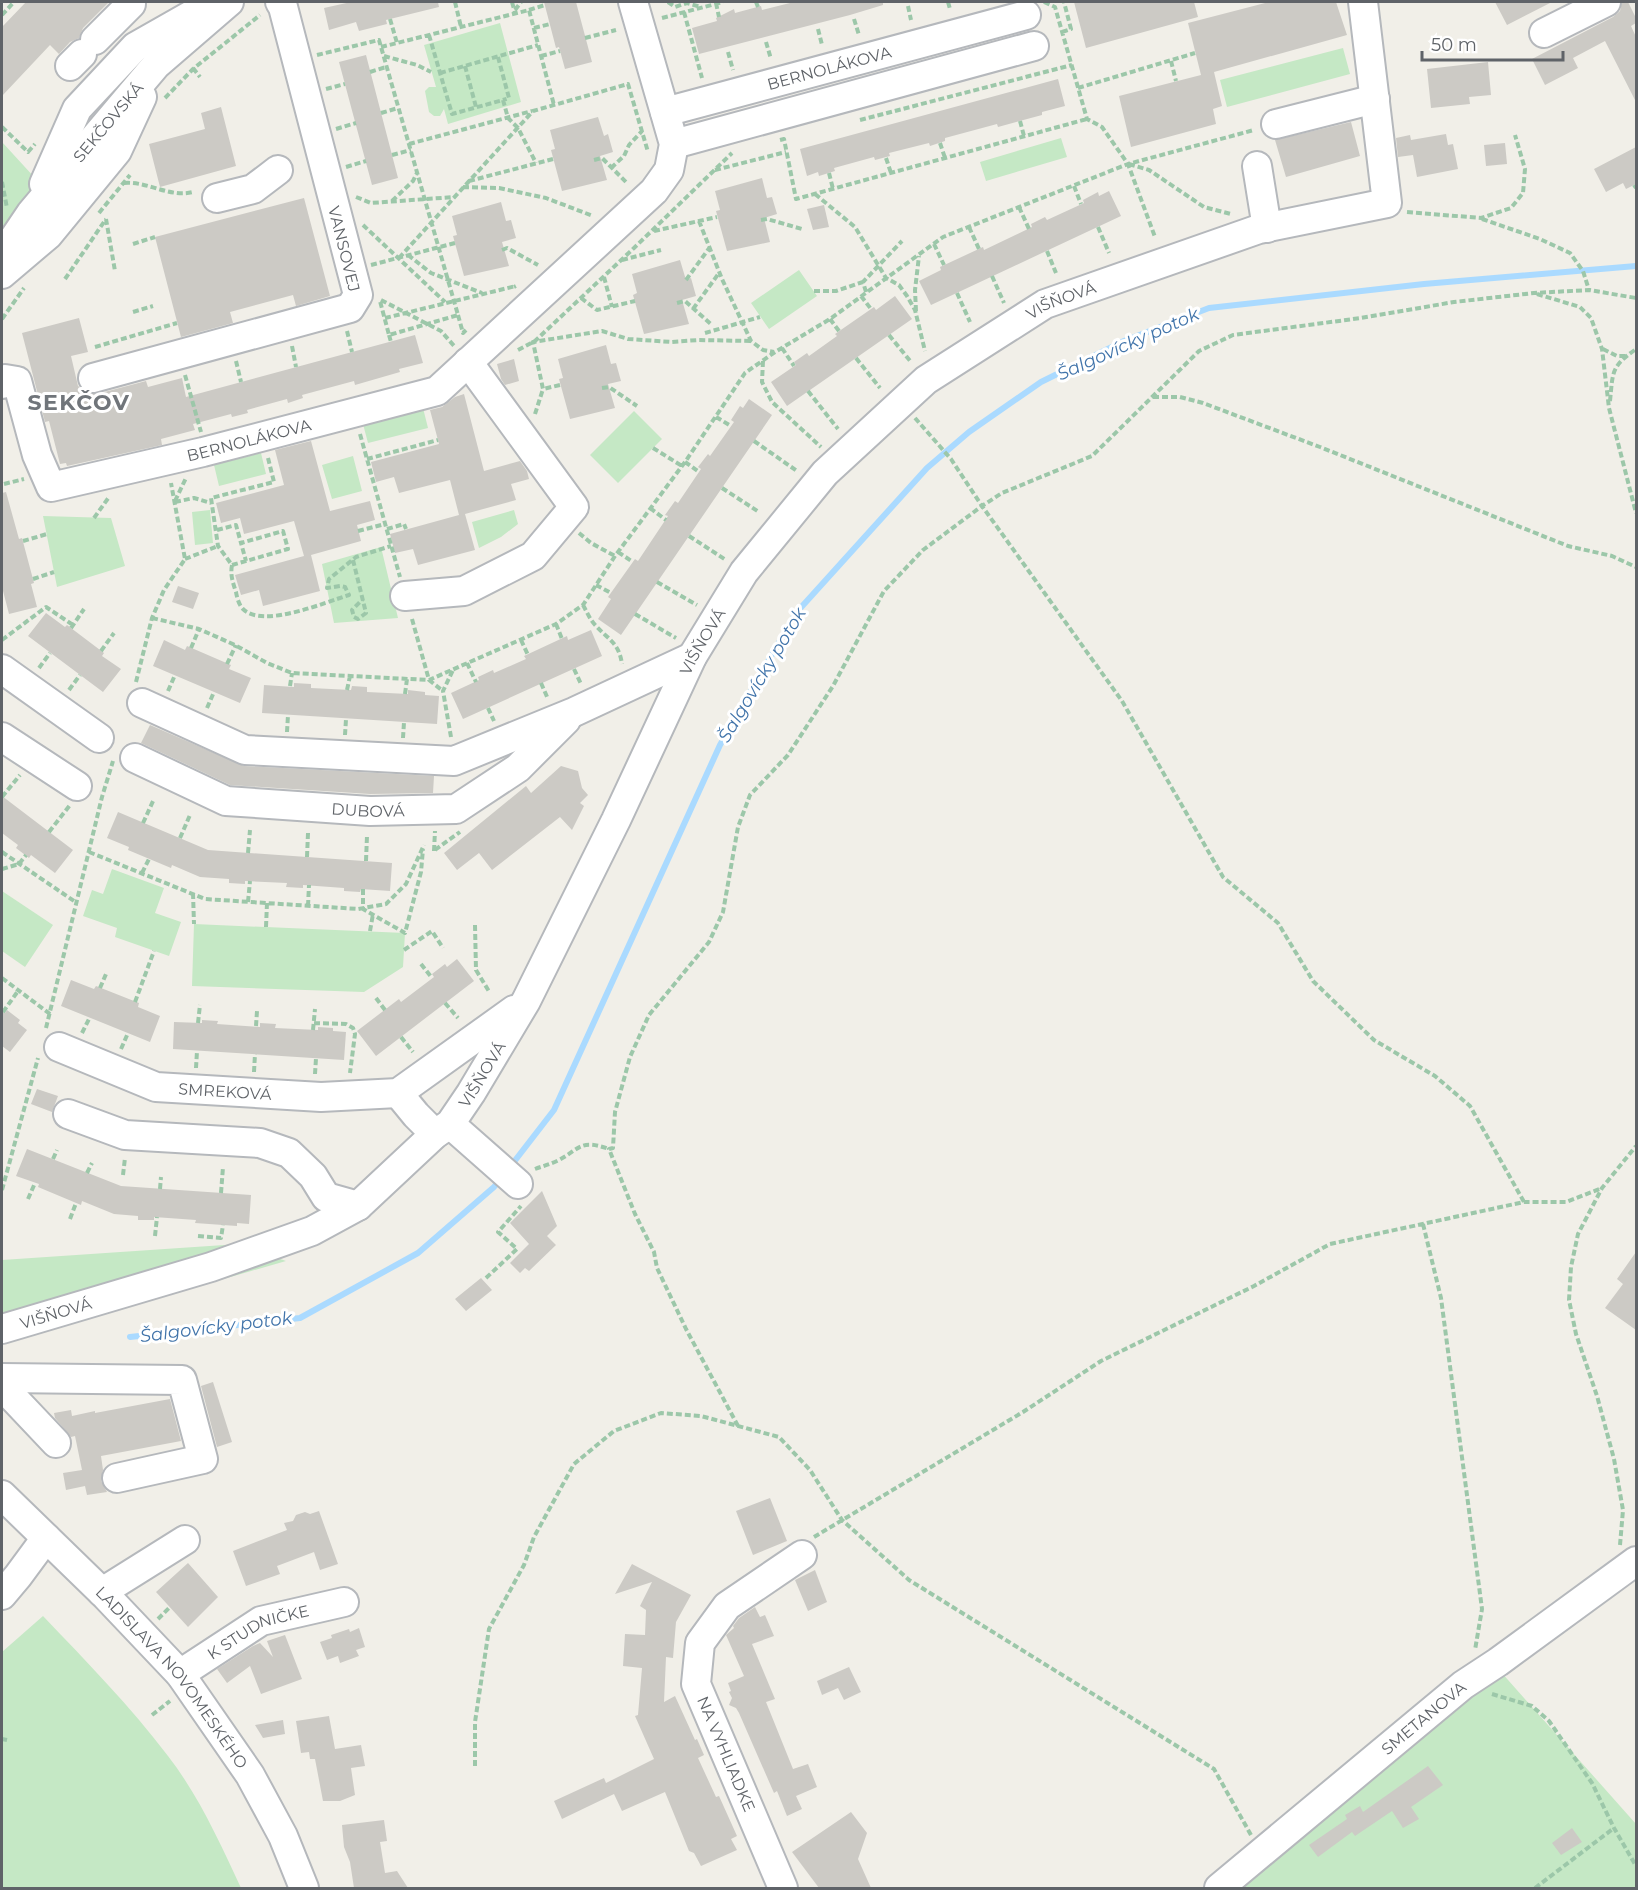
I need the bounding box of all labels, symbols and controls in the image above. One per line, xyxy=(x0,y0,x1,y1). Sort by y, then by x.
scale bar xyxy=(1422,24,1563,62)
text: 50 m xyxy=(1431,34,1477,56)
street label: BERNOLÁKOVA xyxy=(765,42,894,94)
street label: SEKČOVSKÁ xyxy=(69,78,147,166)
street label: VANSOVEJ xyxy=(324,204,364,294)
street label: VIŠŇOVÁ xyxy=(1023,277,1099,323)
water label: Šalgovícky potok xyxy=(1054,302,1204,385)
district label: SEKČOV xyxy=(28,389,130,416)
street label: BERNOLÁKOVA xyxy=(185,415,314,465)
water label: Šalgovícky potok xyxy=(713,603,812,746)
street label: VIŠŇOVÁ xyxy=(676,604,729,678)
street label: DUBOVÁ xyxy=(331,799,405,821)
street label: VIŠŇOVÁ xyxy=(455,1038,509,1111)
street label: SMREKOVÁ xyxy=(178,1079,273,1104)
street label: VIŠŇOVÁ xyxy=(18,1293,94,1333)
water label: Šalgovícky potok xyxy=(139,1307,295,1347)
street label: LADISLAVA NOVOMESKÉHO xyxy=(92,1582,252,1772)
street label: K STUDNIČKE xyxy=(203,1601,311,1663)
street label: SMETANOVA xyxy=(1377,1677,1470,1758)
street label: NA VYHLIADKE xyxy=(693,1693,759,1815)

